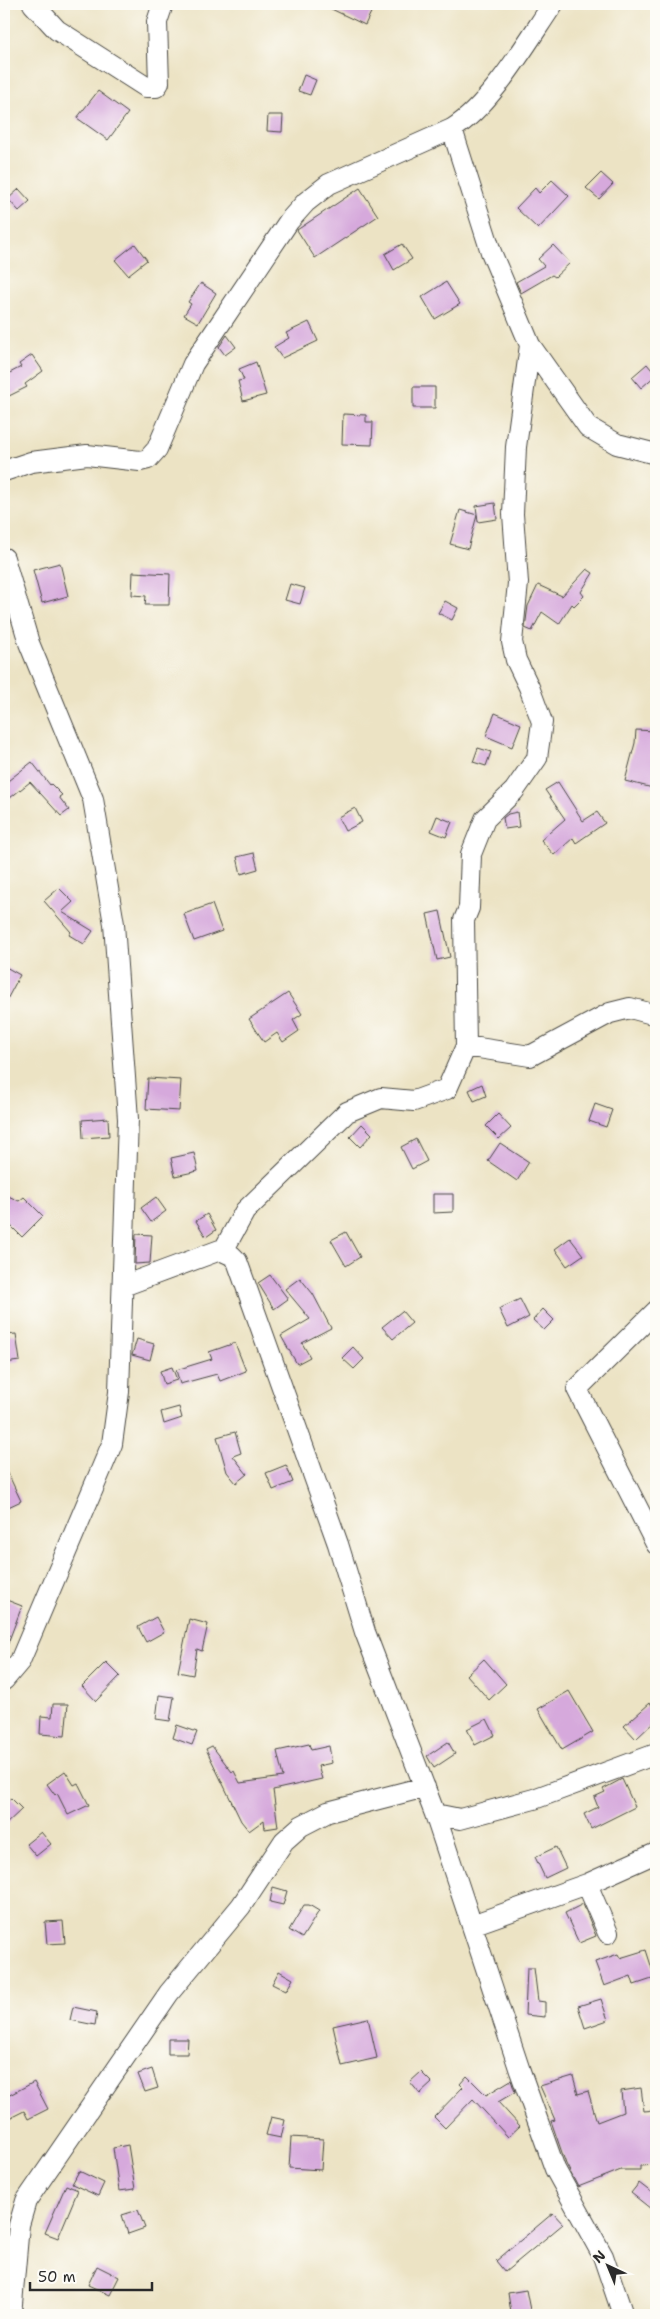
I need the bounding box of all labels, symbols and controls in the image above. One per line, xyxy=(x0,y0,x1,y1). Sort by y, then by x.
north arrow xyxy=(582,2242,632,2292)
text: N xyxy=(589,2246,609,2267)
scale bar xyxy=(30,2259,152,2291)
text: 50 m xyxy=(38,2267,76,2287)

